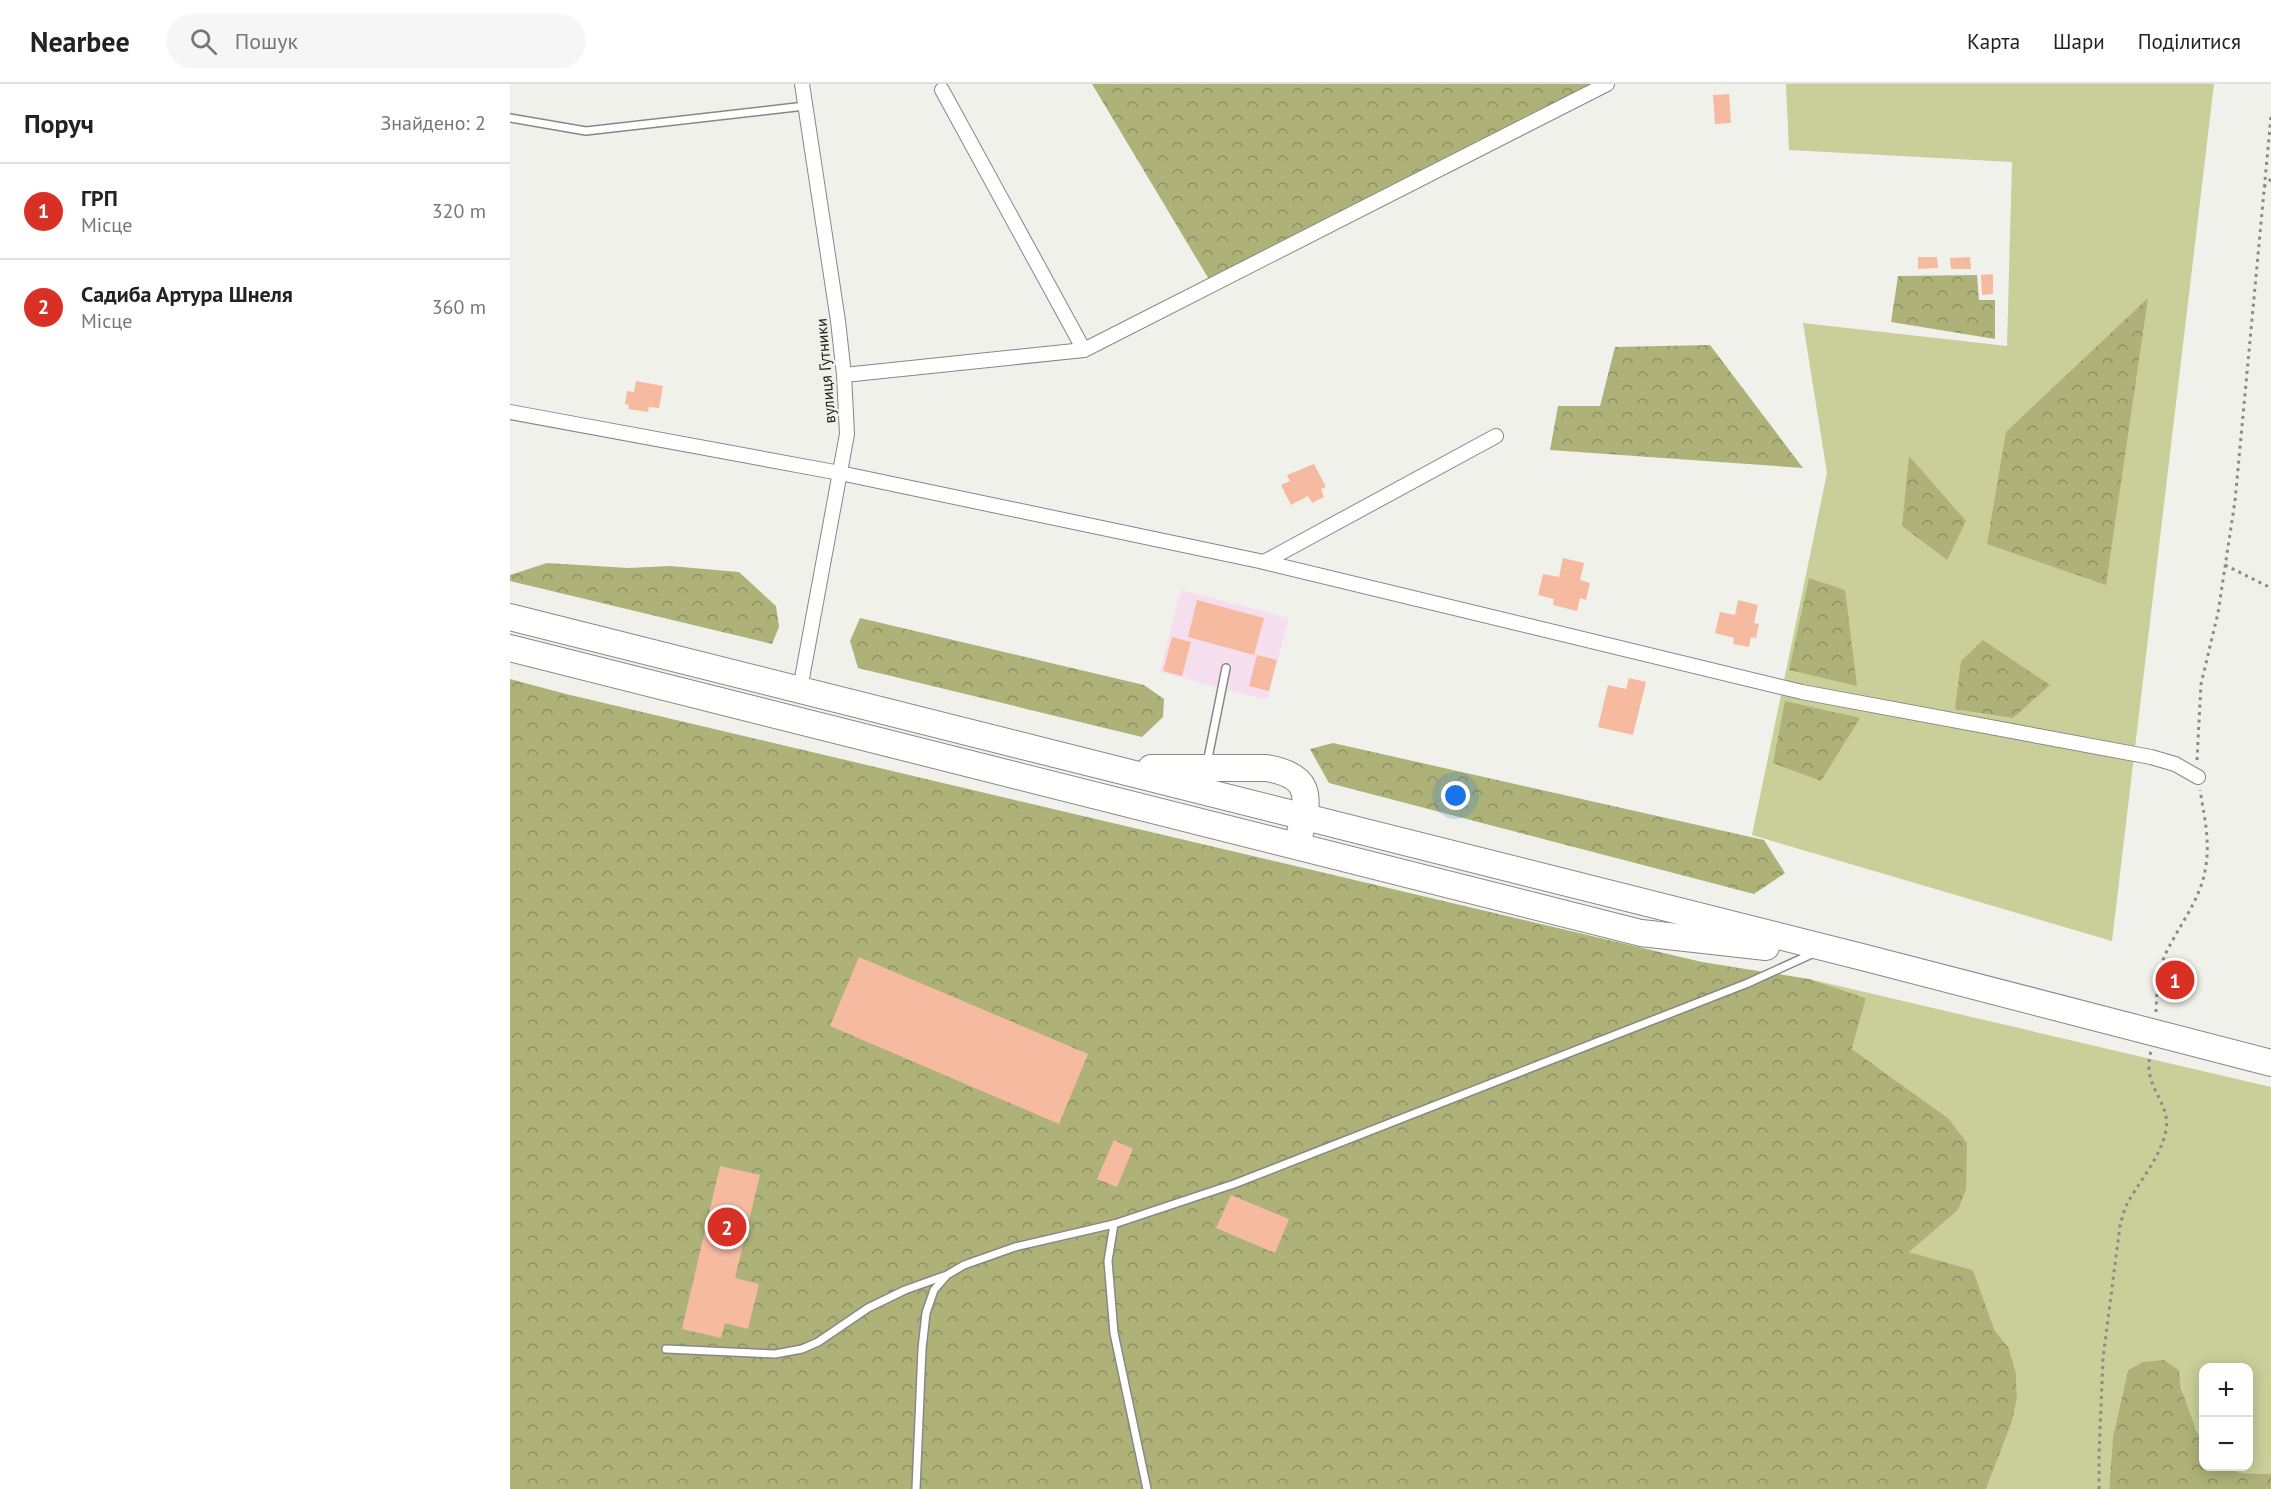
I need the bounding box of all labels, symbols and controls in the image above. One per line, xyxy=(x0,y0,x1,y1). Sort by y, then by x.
search box xyxy=(166,14,586,68)
text: Nearbee xyxy=(30,23,130,60)
icon: search xyxy=(187,25,220,58)
text: Пошук xyxy=(235,27,298,55)
text: Карта xyxy=(1967,28,2020,55)
text: Шари xyxy=(2053,28,2105,55)
text: Поділитися xyxy=(2138,28,2241,55)
text: Поруч xyxy=(24,107,94,140)
text: Знайдено: 2 xyxy=(380,110,486,136)
text: ГРП xyxy=(81,184,118,212)
text: 1 xyxy=(38,198,49,224)
text: 320 m xyxy=(432,198,486,224)
text: Місце xyxy=(81,212,132,238)
text: Садиба Артура Шнеля xyxy=(81,280,293,308)
text: 2 xyxy=(38,294,49,320)
text: 360 m xyxy=(432,294,486,320)
text: Місце xyxy=(81,308,132,334)
street label: вулиця Гутники xyxy=(810,318,840,424)
your location xyxy=(1441,781,1470,810)
pin: 1 xyxy=(2156,958,2194,1002)
pin: 2 xyxy=(708,1204,746,1250)
map controls xyxy=(2199,1363,2253,1471)
button: + xyxy=(2199,1363,2253,1417)
button: − xyxy=(2199,1417,2253,1471)

